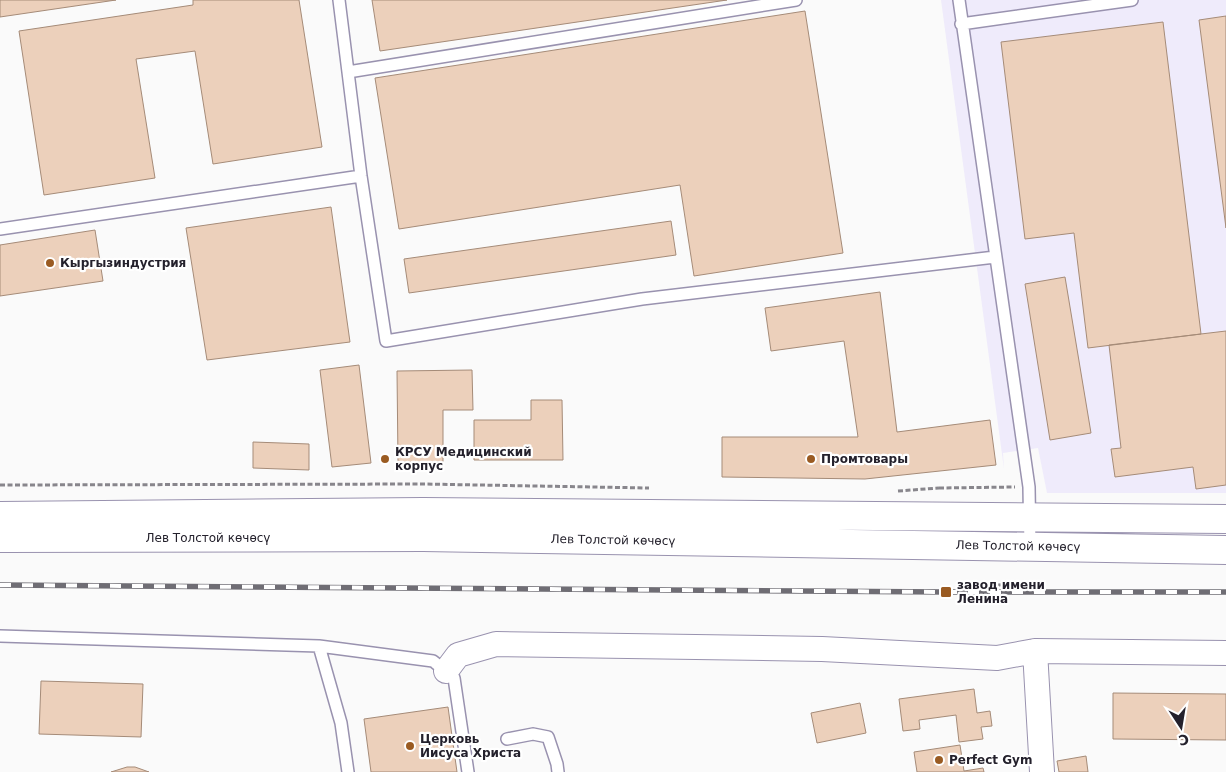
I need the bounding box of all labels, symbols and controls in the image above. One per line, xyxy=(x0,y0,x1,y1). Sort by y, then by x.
place label: Кыргызиндустрия xyxy=(60,256,186,270)
marker: Кыргызиндустрия xyxy=(44,257,56,269)
place label: КРСУ Медицинский корпус xyxy=(395,445,532,473)
place label: Промтовары xyxy=(821,452,908,466)
marker: КРСУ Медицинский корпус xyxy=(379,453,391,465)
marker: Промтовары xyxy=(805,453,817,465)
street label: Лев Толстой көчөсү xyxy=(146,531,270,545)
street label: Лев Толстой көчөсү xyxy=(550,532,676,548)
street label: Лев Толстой көчөсү xyxy=(955,538,1081,554)
place label: завод имени Ленина xyxy=(957,578,1045,606)
marker: завод имени Ленина xyxy=(939,585,953,599)
north arrow xyxy=(1156,702,1206,752)
text: С xyxy=(1177,731,1190,749)
place label: Церковь Иисуса Христа xyxy=(420,732,521,760)
marker: Церковь Иисуса Христа xyxy=(404,740,416,752)
place label: Perfect Gym xyxy=(949,753,1032,767)
marker: Perfect Gym xyxy=(933,754,945,766)

